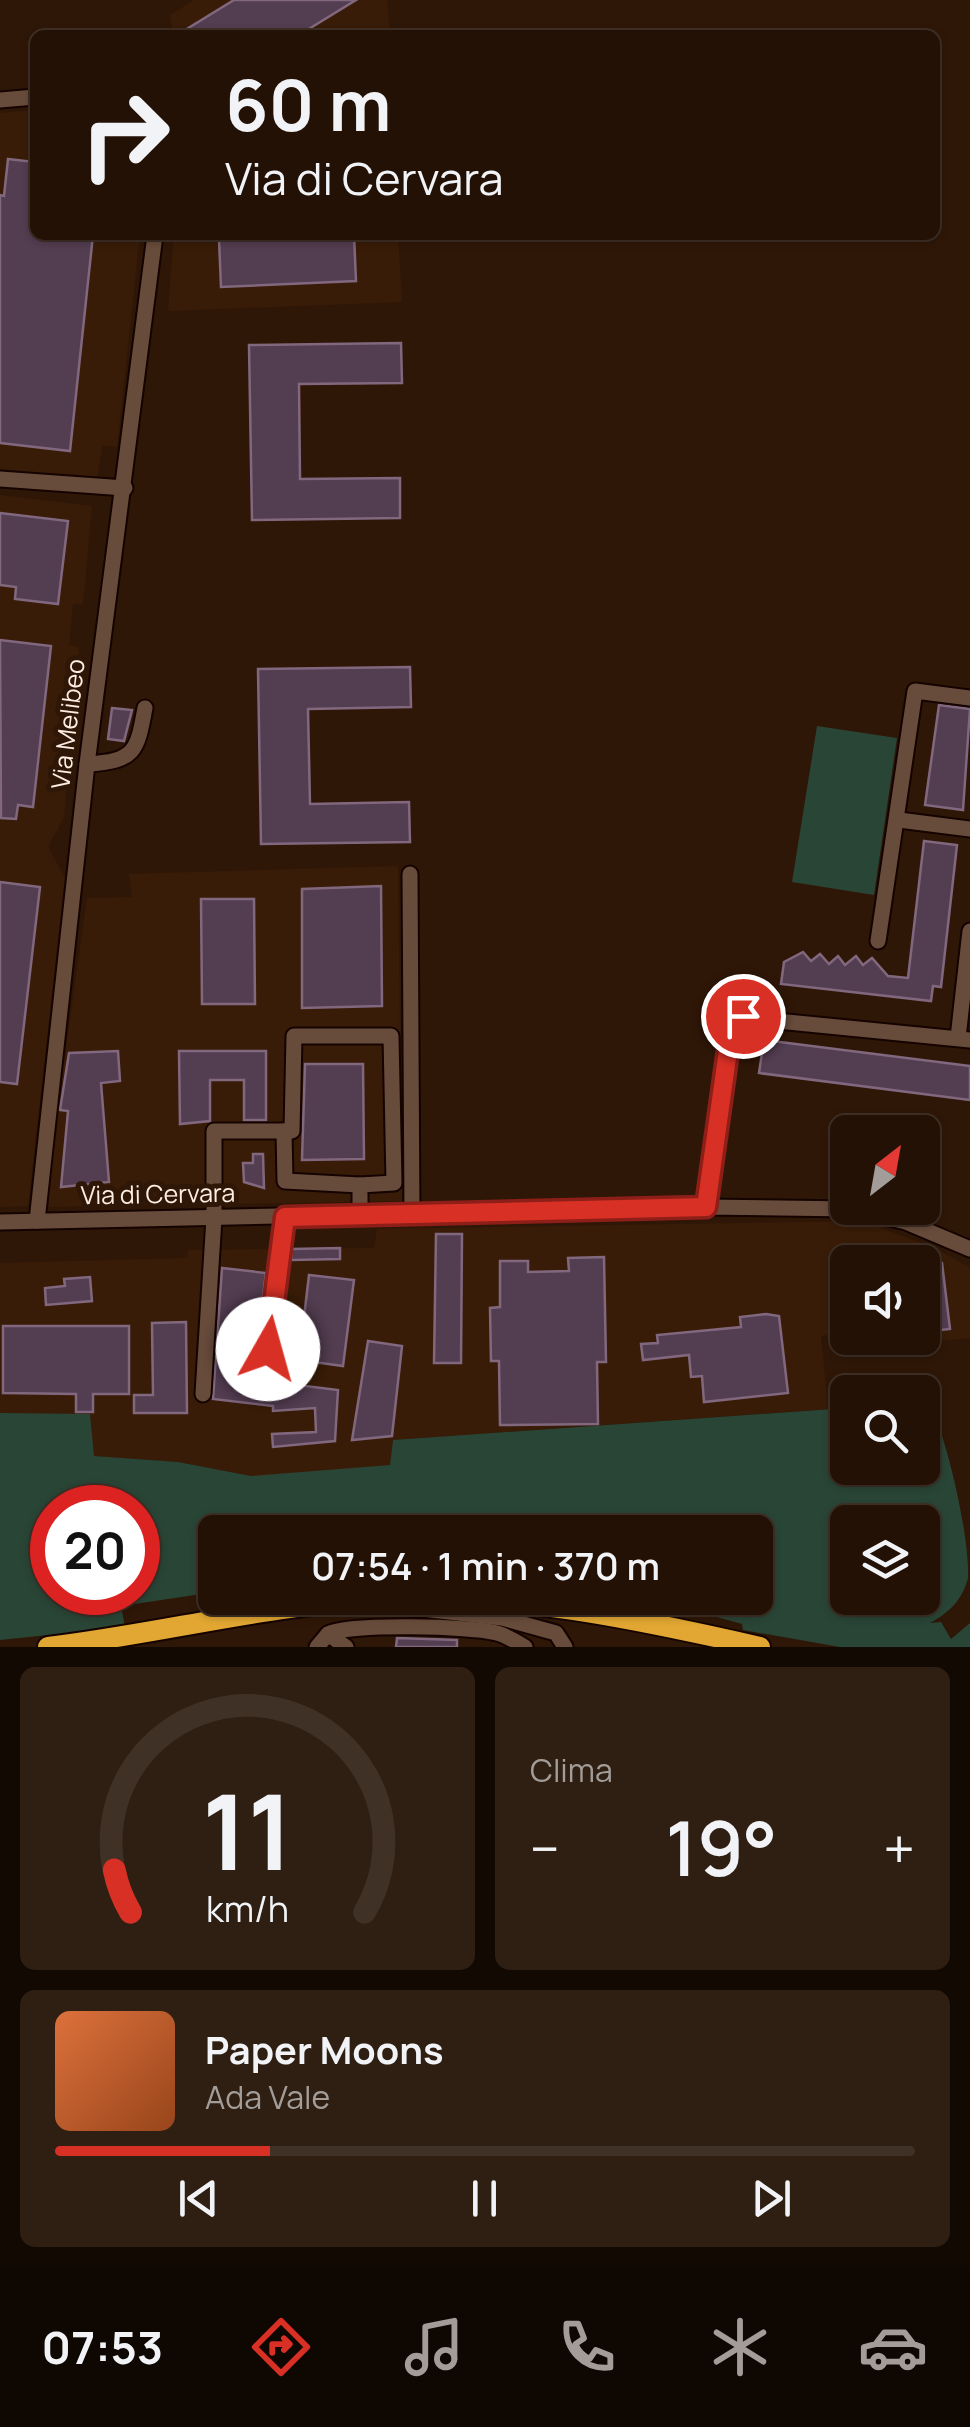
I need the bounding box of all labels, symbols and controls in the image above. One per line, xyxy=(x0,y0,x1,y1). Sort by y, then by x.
text: 60 m xyxy=(225,56,392,152)
icon: right xyxy=(60,70,190,200)
text: Via di Cervara xyxy=(225,147,503,209)
street label: Via Melibeo xyxy=(42,657,93,791)
pin xyxy=(701,974,786,1059)
icon: arrive xyxy=(716,989,771,1044)
north arrow xyxy=(830,1115,940,1225)
map controls xyxy=(830,1115,940,1615)
street label: Via di Cervara xyxy=(80,1175,236,1212)
button: sound xyxy=(830,1245,940,1355)
position arrow xyxy=(216,1297,320,1401)
button: search xyxy=(830,1375,940,1485)
speed limit sign: 20 xyxy=(30,1485,160,1615)
button: layers xyxy=(830,1505,940,1615)
text: 07:54 · 1 min · 370 m xyxy=(311,1539,660,1591)
text: Clima xyxy=(530,1748,613,1792)
text: 11 xyxy=(202,1759,293,1901)
text: 19° xyxy=(665,1796,778,1899)
text: − xyxy=(530,1810,560,1886)
text: + xyxy=(883,1810,915,1886)
text: km/h xyxy=(206,1884,289,1933)
text: Paper Moons xyxy=(205,2023,444,2075)
text: Ada Vale xyxy=(205,2075,330,2119)
icon: previous xyxy=(171,2171,226,2226)
icon: pause xyxy=(457,2171,512,2226)
icon: next xyxy=(744,2171,799,2226)
icon: directions xyxy=(246,2312,316,2382)
icon: music xyxy=(399,2312,469,2382)
icon: phone xyxy=(552,2312,622,2382)
icon: climate xyxy=(705,2312,775,2382)
icon: car xyxy=(858,2312,928,2382)
text: 07:53 xyxy=(42,2316,163,2378)

